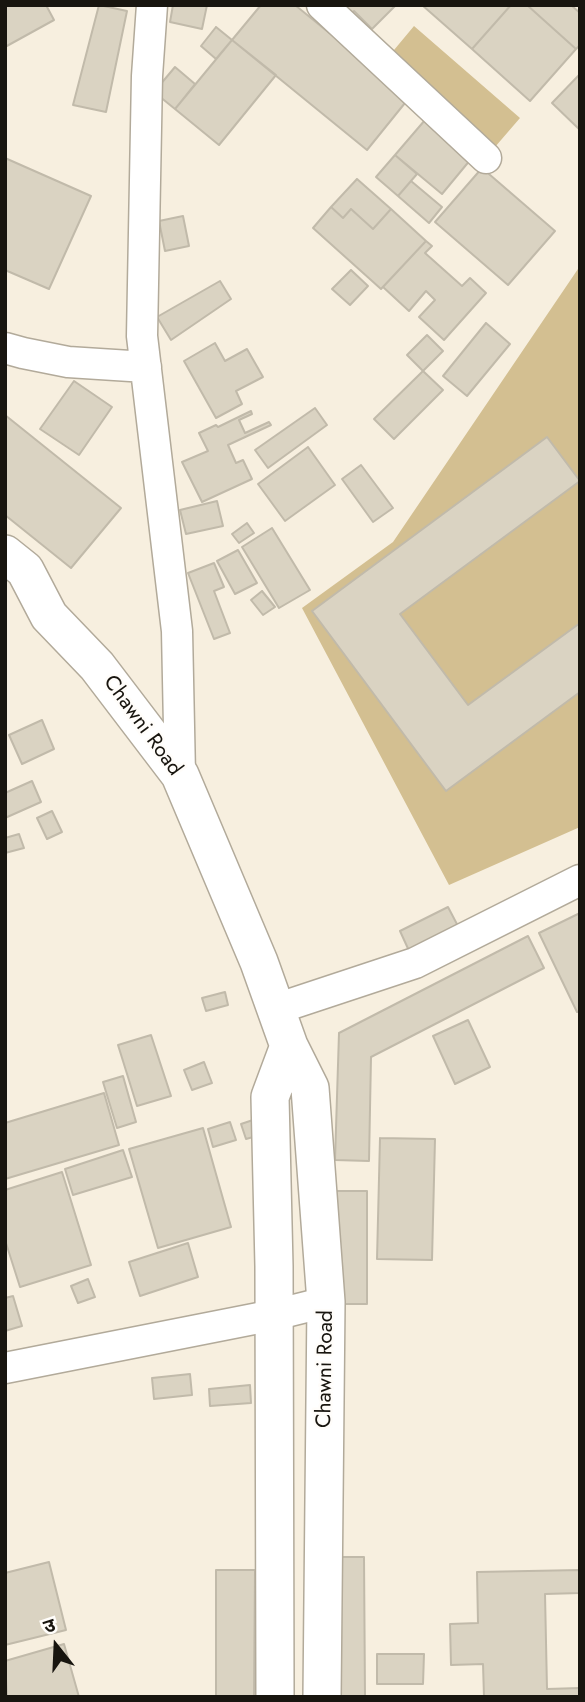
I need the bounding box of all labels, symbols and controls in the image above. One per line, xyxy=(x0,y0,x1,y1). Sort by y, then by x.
street label: Chawni Road xyxy=(97,671,187,781)
street label: Chawni Road xyxy=(312,1310,340,1428)
north arrow xyxy=(21,1611,91,1681)
text: उ xyxy=(40,1611,59,1640)

